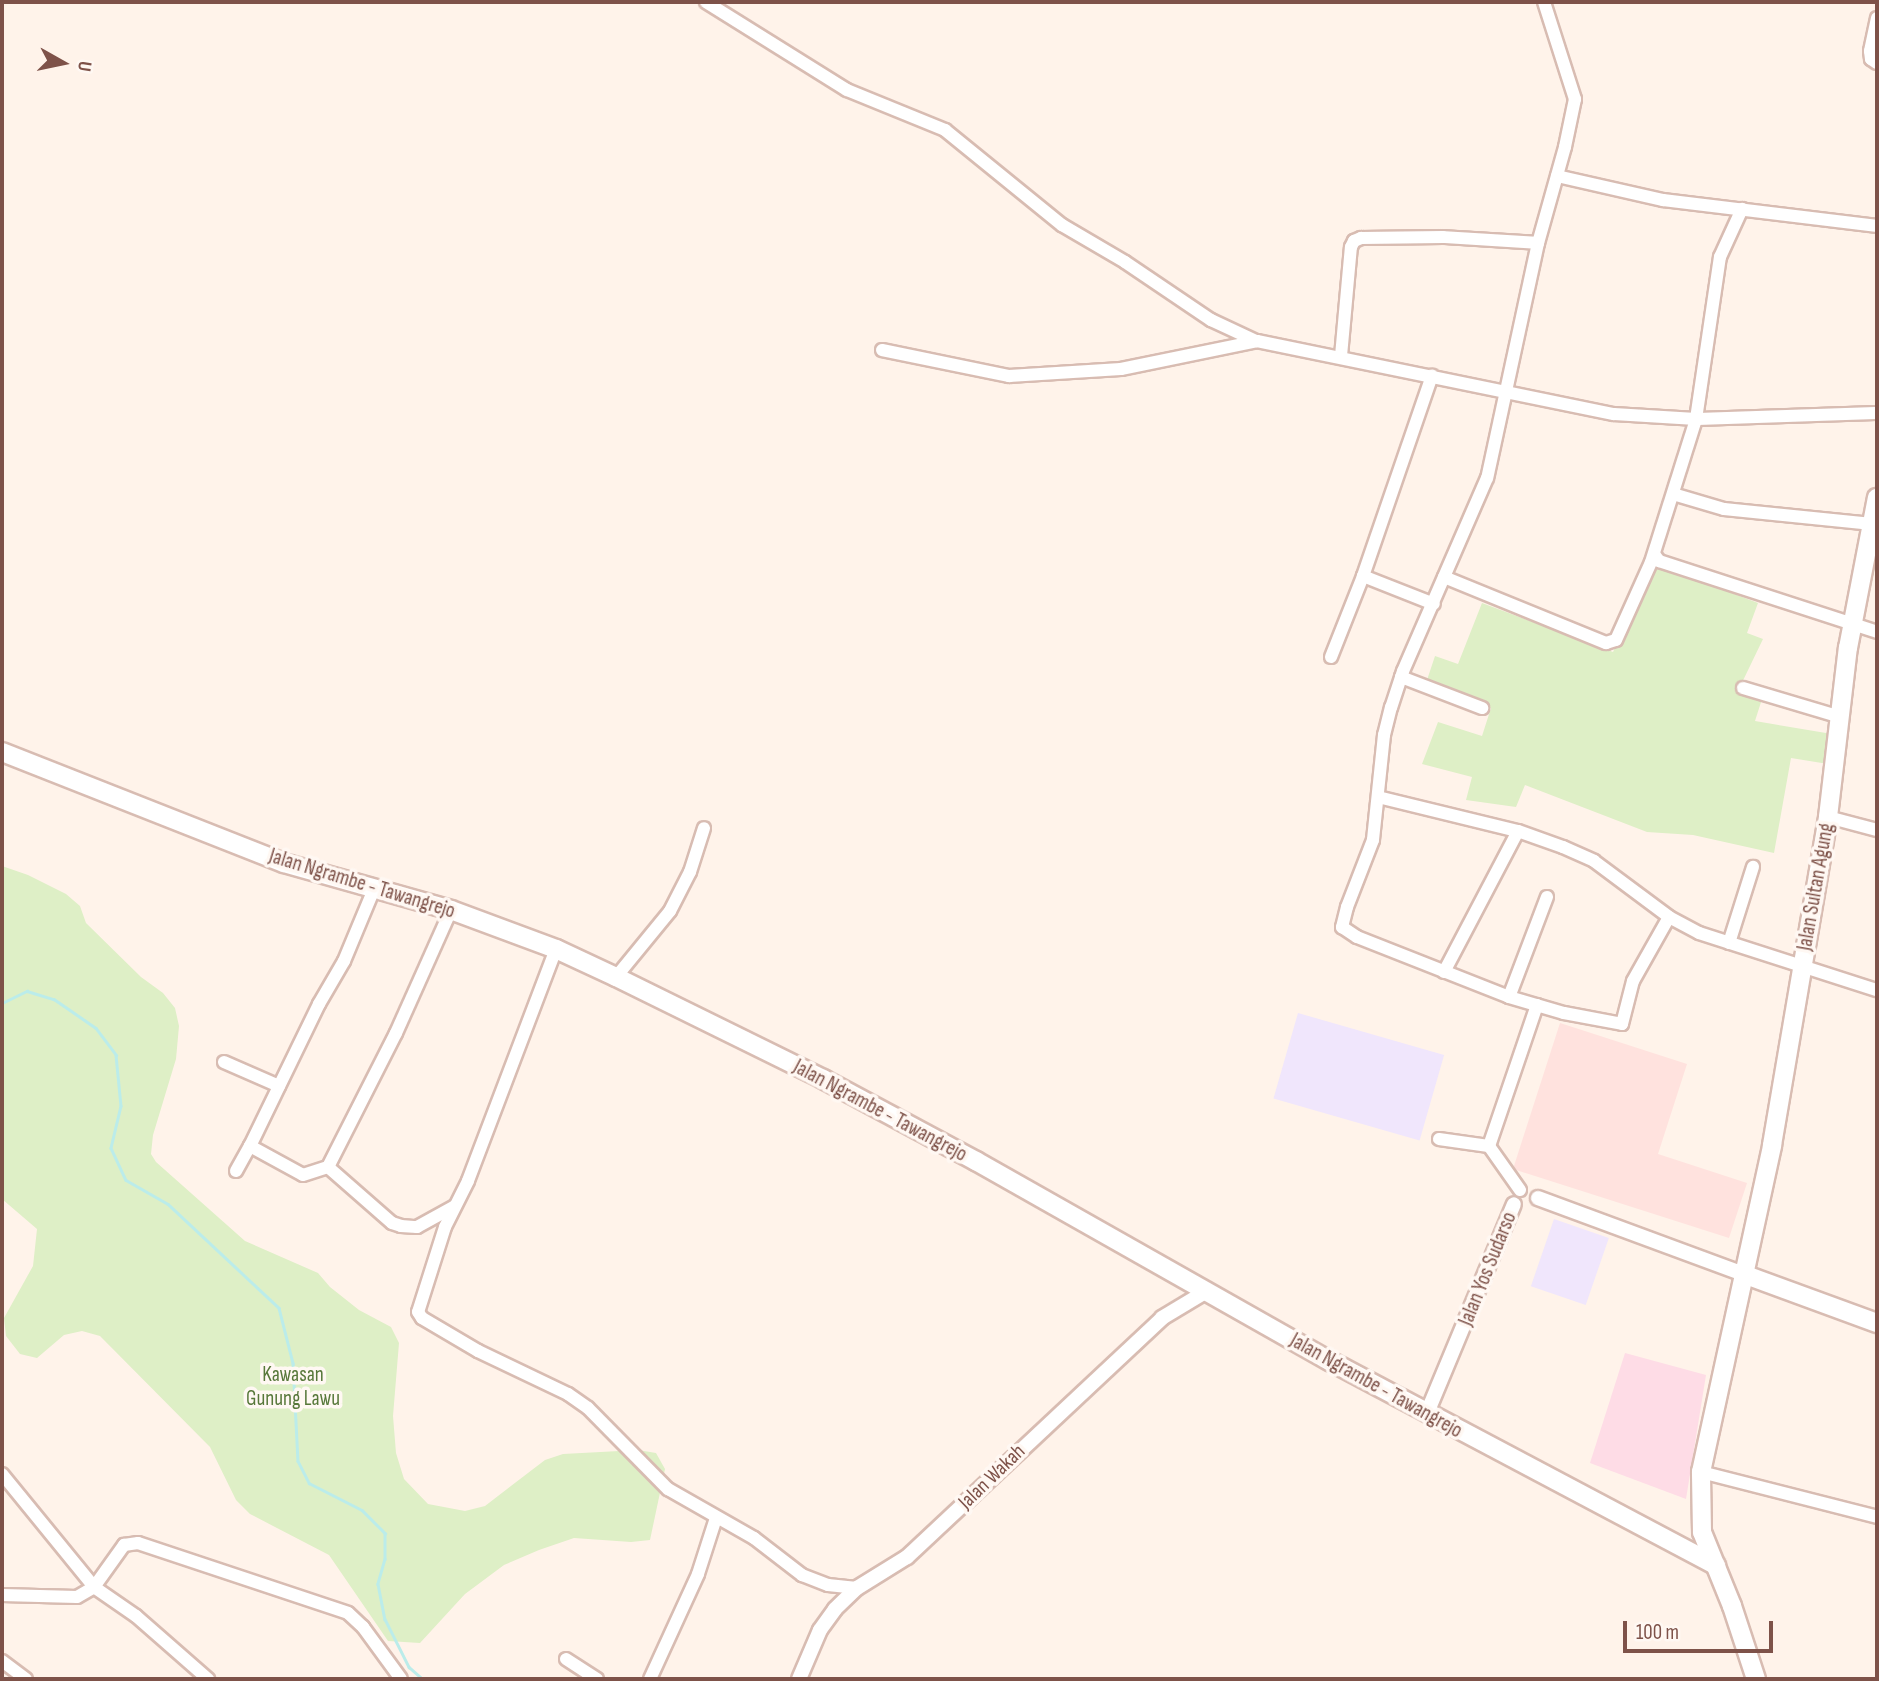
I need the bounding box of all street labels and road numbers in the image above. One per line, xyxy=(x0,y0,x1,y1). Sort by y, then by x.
street label: Jalan Sultan Agung xyxy=(1792,821,1840,953)
street label: Jalan Ngrambe - Tawangrejo xyxy=(266,844,458,924)
street label: Jalan Ngrambe - Tawangrejo xyxy=(789,1054,971,1168)
street label: Jalan Yos Sudarso xyxy=(1454,1208,1522,1330)
street label: Jalan Ngrambe - Tawangrejo xyxy=(1285,1328,1467,1444)
street label: Jalan Wakah xyxy=(953,1439,1031,1515)

